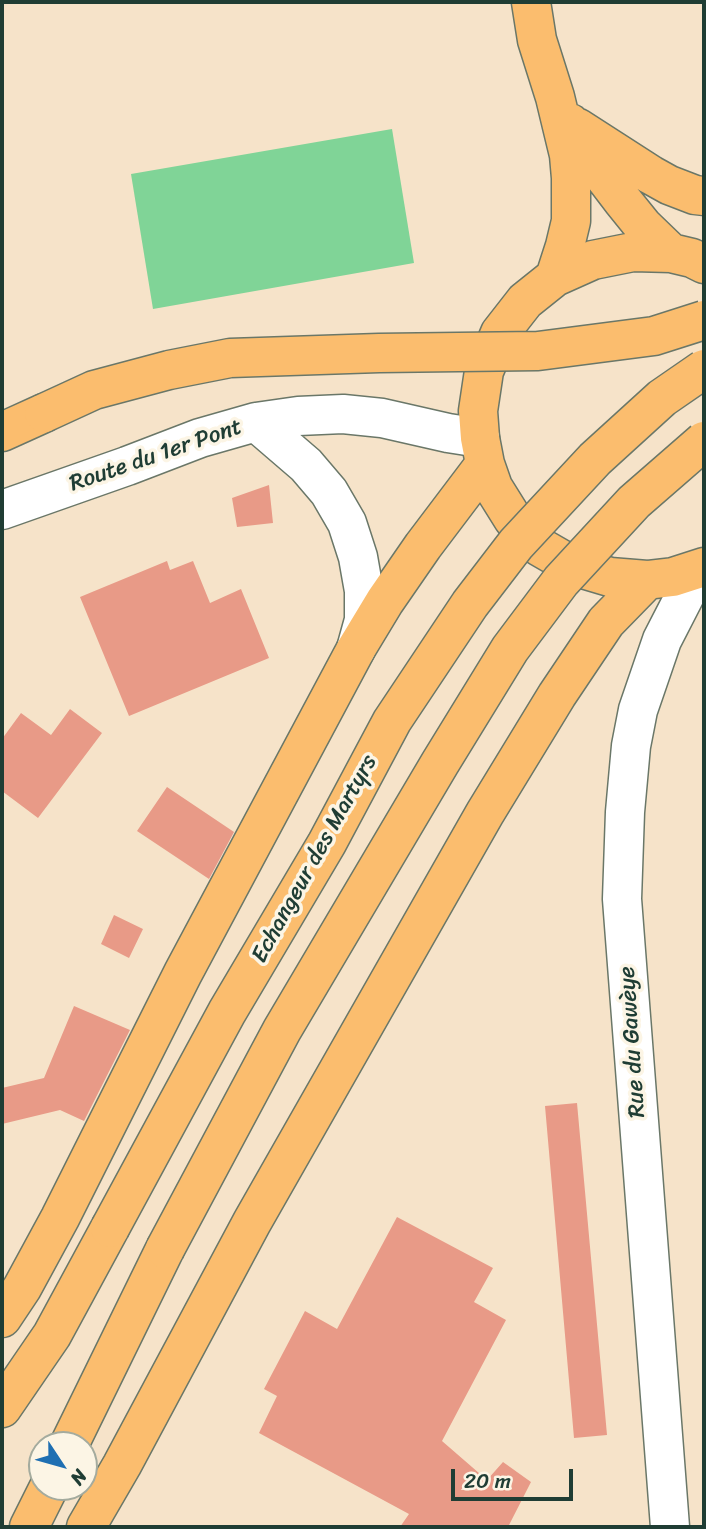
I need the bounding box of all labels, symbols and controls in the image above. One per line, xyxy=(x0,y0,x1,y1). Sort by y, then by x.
street label: Route du 1er Pont xyxy=(66,414,246,498)
street label: Echangeur des Martyrs xyxy=(246,750,384,968)
street label: Rue du Gawèye xyxy=(614,965,652,1119)
north arrow xyxy=(28,1431,98,1501)
scale bar xyxy=(454,1456,576,1500)
text: N xyxy=(62,1462,96,1492)
text: 20 m xyxy=(464,1462,511,1500)

